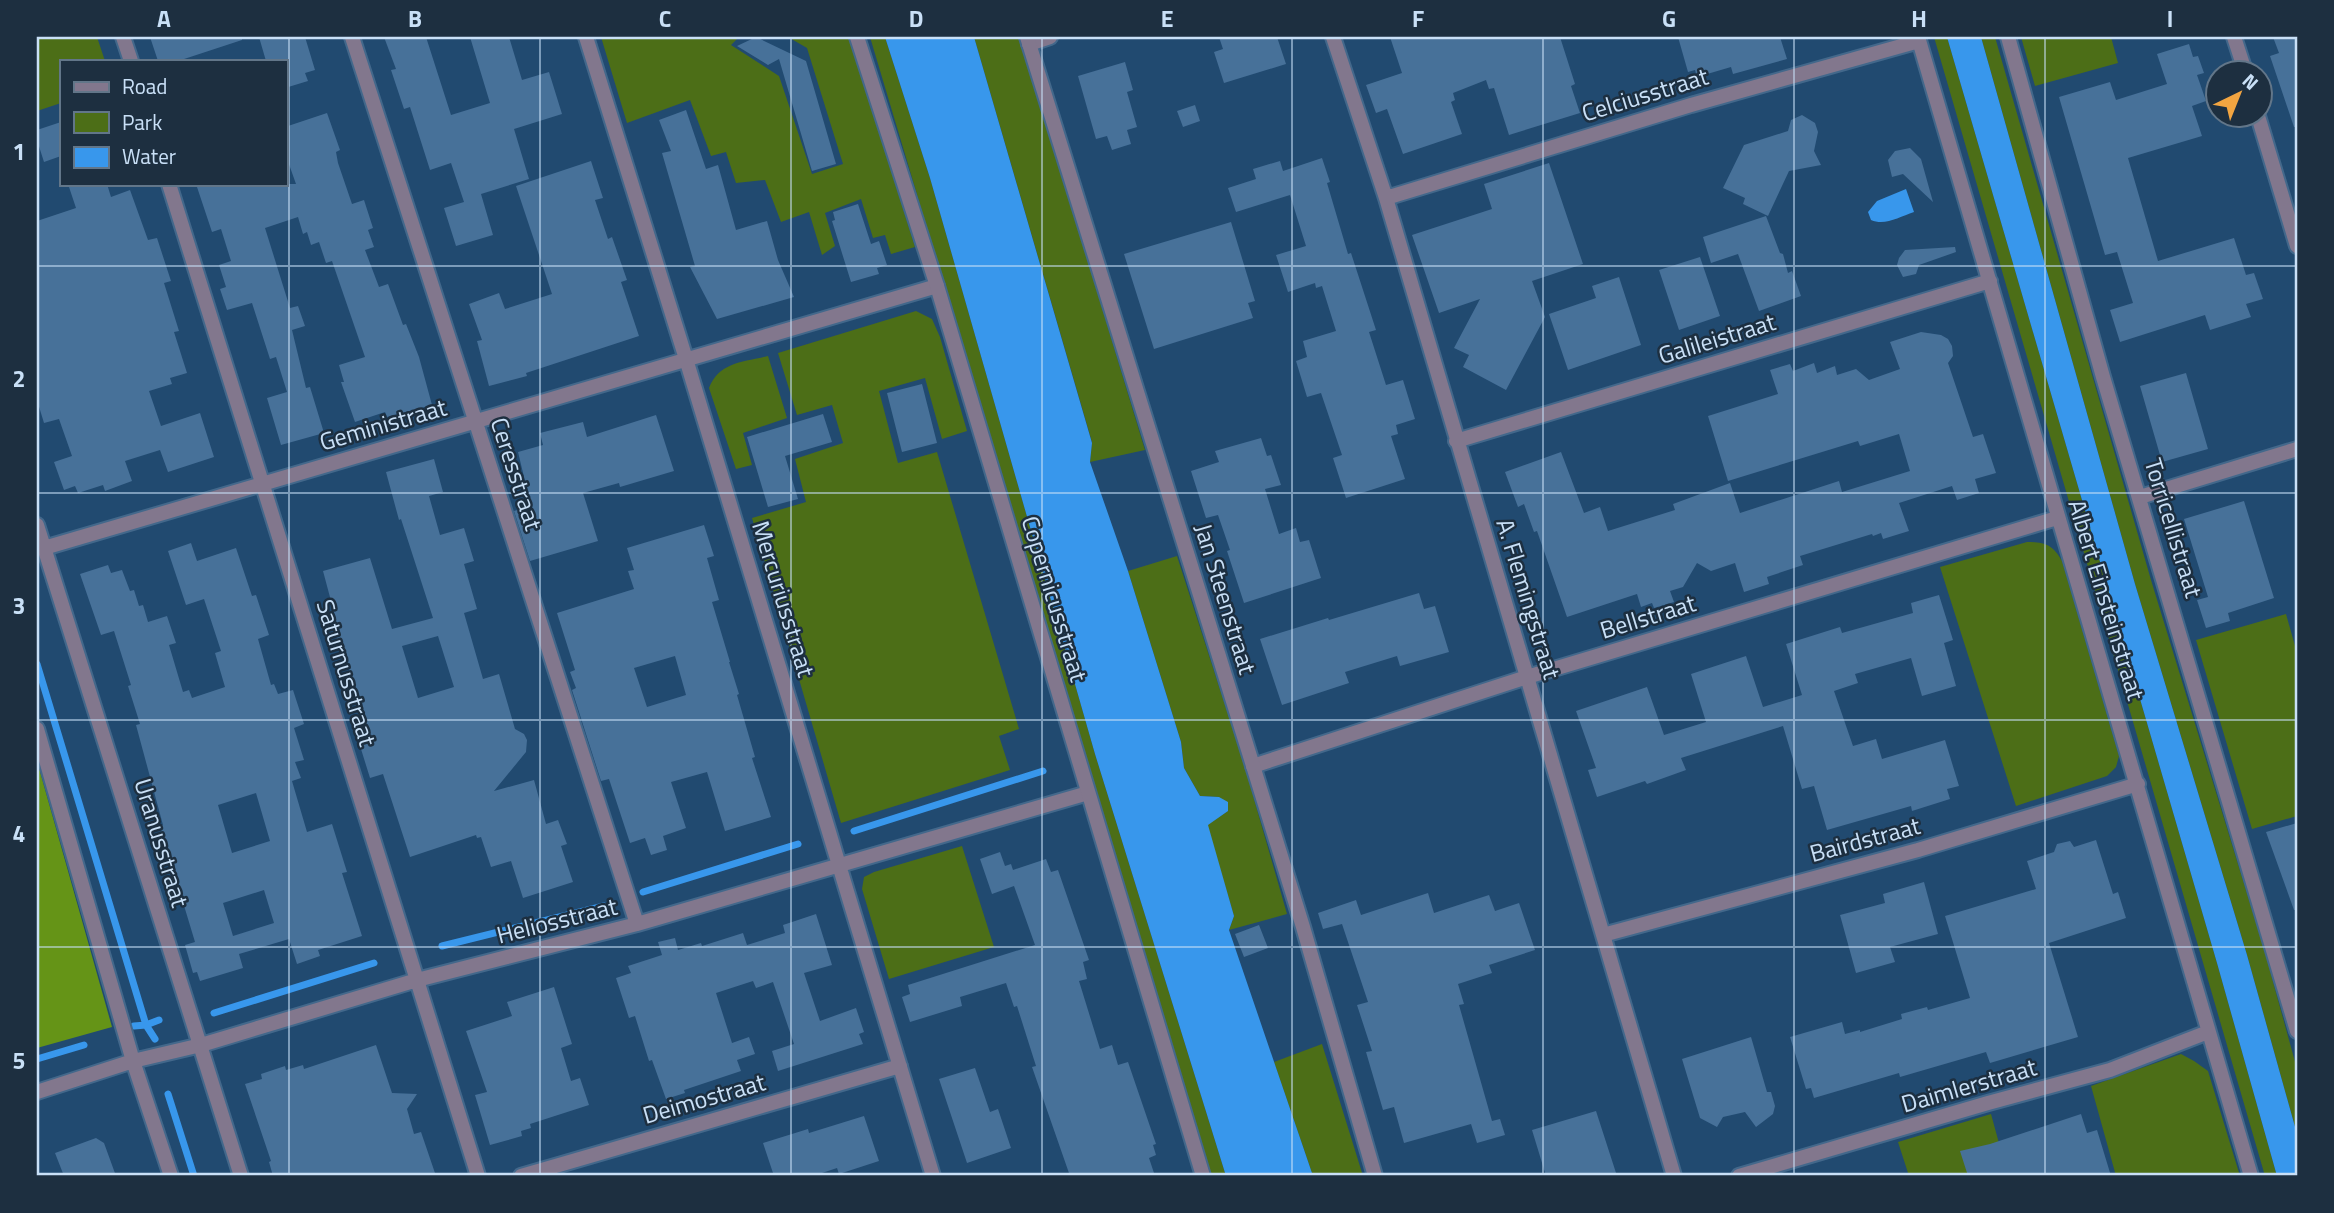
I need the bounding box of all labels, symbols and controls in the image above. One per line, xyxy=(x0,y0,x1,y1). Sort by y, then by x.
text: A xyxy=(157,1,171,36)
text: B xyxy=(408,1,422,36)
text: C xyxy=(659,1,671,36)
text: D xyxy=(909,1,923,36)
text: E xyxy=(1161,1,1173,36)
text: F xyxy=(1412,1,1424,36)
text: G xyxy=(1662,1,1676,36)
text: H xyxy=(1911,1,1927,36)
text: I xyxy=(2167,1,2173,36)
street label: Celciusstraat xyxy=(1577,58,1713,130)
legend xyxy=(60,60,287,186)
north arrow xyxy=(2204,60,2274,130)
text: N xyxy=(2236,66,2266,96)
text: Road xyxy=(122,70,167,102)
text: Park xyxy=(122,106,162,138)
text: 1 xyxy=(13,134,25,169)
text: Water xyxy=(122,140,176,172)
street label: Galileistraat xyxy=(1654,303,1780,373)
text: 2 xyxy=(13,361,25,396)
street label: Geministraat xyxy=(315,389,451,459)
street label: Ceresstraat xyxy=(482,413,552,535)
street label: Torricellistraat xyxy=(2136,454,2212,602)
street label: Albert Einsteinstraat xyxy=(2059,495,2155,705)
street label: Copernicusstraat xyxy=(1013,511,1097,686)
street label: A. Flemingstraat xyxy=(1487,514,1571,684)
street label: Mercuriusstraat xyxy=(743,516,825,682)
street label: Jan Steenstraat xyxy=(1186,519,1266,679)
street label: Bellstraat xyxy=(1595,584,1701,648)
text: 3 xyxy=(13,588,25,623)
street label: Saturnusstraat xyxy=(308,595,387,751)
street label: Uranusstraat xyxy=(125,774,199,912)
street label: Bairdstraat xyxy=(1805,807,1925,871)
text: 4 xyxy=(13,816,25,851)
street label: Heliosstraat xyxy=(493,888,621,952)
text: 5 xyxy=(13,1043,25,1078)
street label: Daimlerstraat xyxy=(1897,1048,2041,1122)
street label: Deimostraat xyxy=(638,1063,770,1133)

